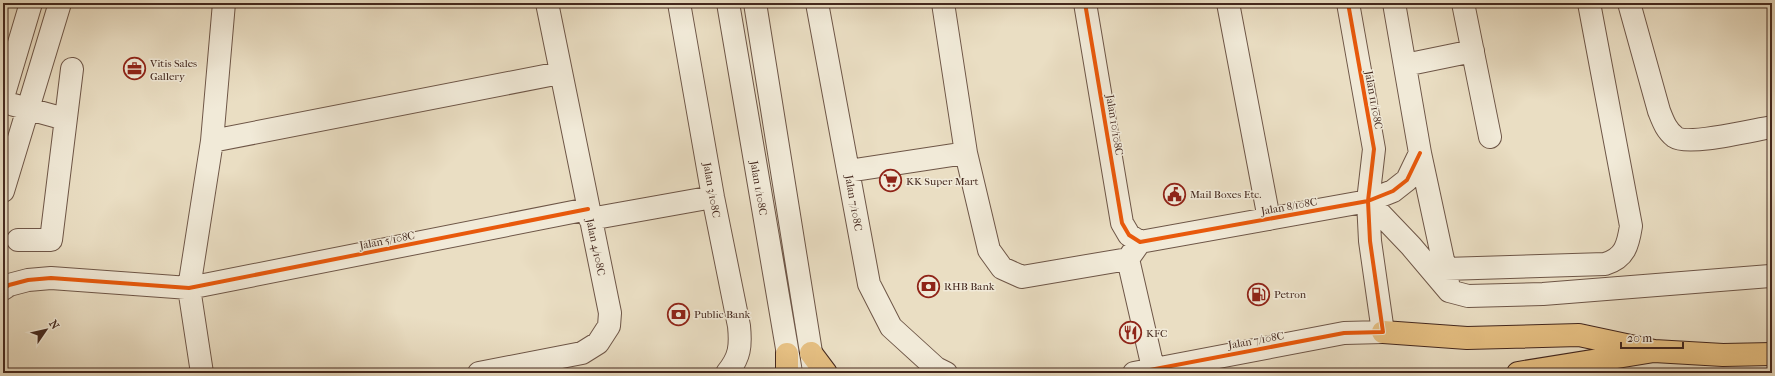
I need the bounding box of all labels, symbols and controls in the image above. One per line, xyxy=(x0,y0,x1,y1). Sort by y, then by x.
office icon: Vitis Sales Gallery xyxy=(121,56,147,82)
place label: Vitis Sales Gallery xyxy=(149,57,197,83)
street label: Jalan 11/108C xyxy=(1362,69,1385,130)
street label: Jalan 10/108C xyxy=(1103,93,1126,156)
street label: Jalan 1/108C xyxy=(747,159,770,216)
street label: Jalan 3/108C xyxy=(700,160,723,219)
supermarket icon: KK Super Mart xyxy=(877,168,903,194)
street label: Jalan 7/108C xyxy=(842,173,865,232)
place label: KK Super Mart xyxy=(906,175,979,188)
public building icon: Mail Boxes Etc. xyxy=(1161,181,1187,207)
place label: Mail Boxes Etc. xyxy=(1190,188,1261,201)
street label: Jalan 8/108C xyxy=(1259,195,1318,218)
street label: Jalan 4/108C xyxy=(583,216,608,277)
street label: Jalan 5/108C xyxy=(357,229,416,252)
bank icon: RHB Bank xyxy=(916,273,942,299)
place label: RHB Bank xyxy=(944,280,995,293)
fuel station icon: Petron xyxy=(1245,281,1271,307)
place label: Petron xyxy=(1274,288,1307,301)
bank icon: Public Bank xyxy=(665,301,691,327)
place label: Public Bank xyxy=(694,308,751,321)
north arrow xyxy=(26,310,66,350)
text: N xyxy=(46,318,62,332)
restaurant icon: KFC xyxy=(1118,320,1144,346)
scale bar xyxy=(1621,324,1683,350)
place label: KFC xyxy=(1146,327,1167,340)
street label: Jalan 7/108C xyxy=(1226,329,1285,352)
text: 20 m xyxy=(1627,331,1652,345)

